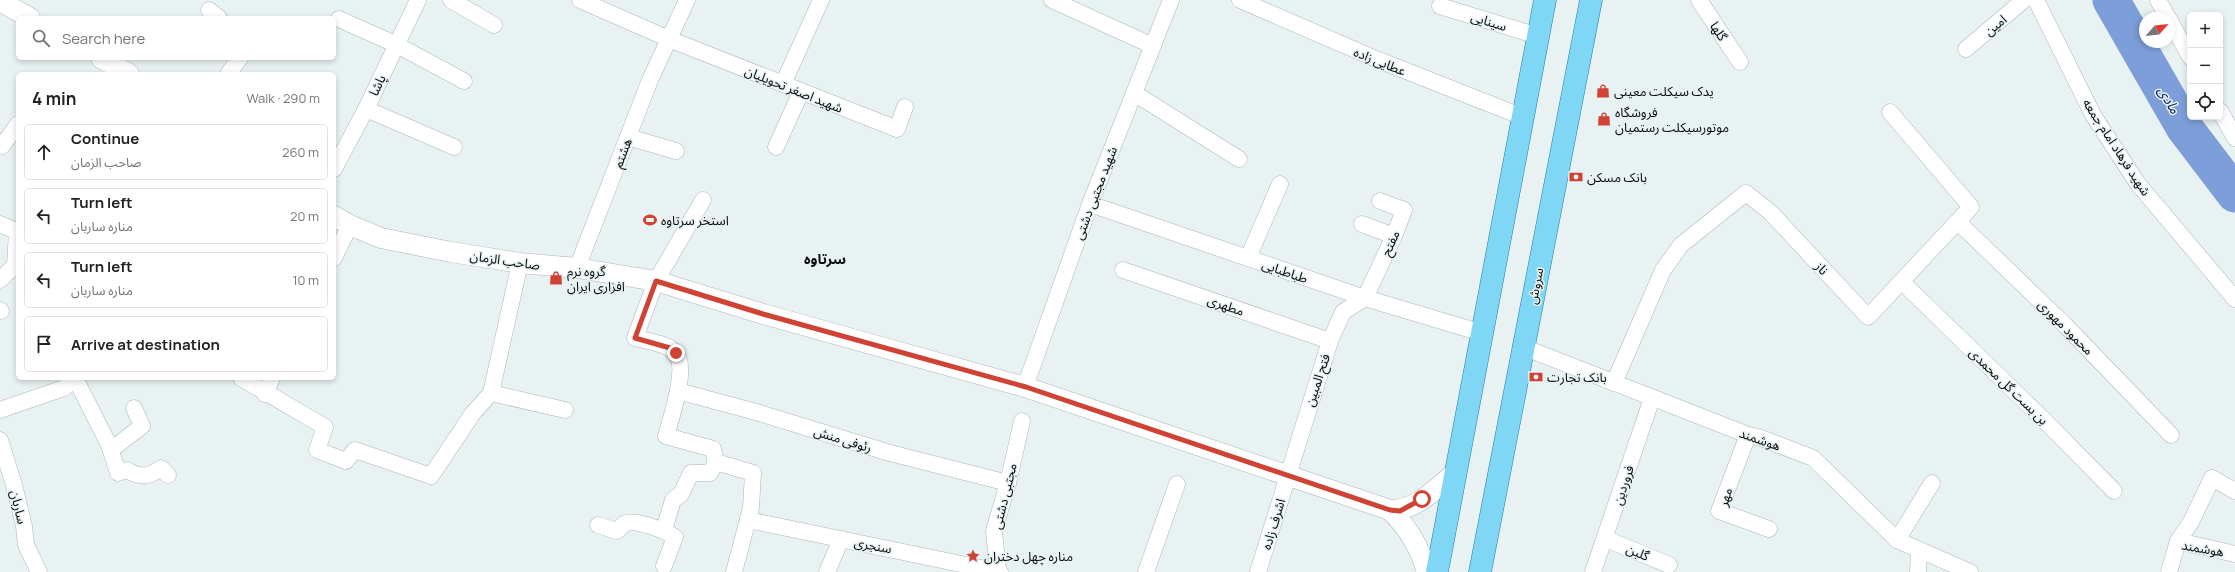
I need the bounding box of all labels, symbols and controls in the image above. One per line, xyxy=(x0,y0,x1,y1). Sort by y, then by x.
street label: سینایی xyxy=(1469,7,1509,35)
street label: امین xyxy=(1980,10,2010,40)
north arrow xyxy=(2139,12,2175,48)
map controls xyxy=(2187,12,2223,120)
button: + xyxy=(2187,12,2223,48)
search box xyxy=(16,16,336,60)
street label: گلها xyxy=(1706,18,1732,45)
icon: search xyxy=(30,27,52,49)
text: Search here xyxy=(62,28,145,49)
street label: عطایی زاده xyxy=(1351,42,1409,80)
button: − xyxy=(2187,48,2223,84)
street label: شهید اصغر تحویلیان xyxy=(742,61,846,117)
street label: پاشا xyxy=(364,71,391,99)
place label: یدک سیکلت معینی xyxy=(1614,82,1714,100)
shop icon: یدک سیکلت معینی xyxy=(1595,83,1611,99)
water label: مادی xyxy=(2154,83,2185,118)
button: locate xyxy=(2187,84,2223,120)
text: 4 min xyxy=(32,87,76,110)
text: Walk · 290 m xyxy=(247,89,320,107)
street label: شهید فرهاد امام جمعه xyxy=(2078,95,2155,200)
place label: فروشگاه موتورسیکلت رستمیان xyxy=(1615,103,1729,136)
shop icon: فروشگاه موتورسیکلت رستمیان xyxy=(1596,111,1612,127)
text: Continue xyxy=(71,128,139,149)
street label: هشتم xyxy=(608,135,638,171)
icon: ahead xyxy=(33,141,55,163)
text: 260 m xyxy=(282,143,319,161)
street label: شهید مجتبی دشتی xyxy=(1069,144,1121,242)
text: صاحب الزمان xyxy=(71,153,142,171)
place label: بانک مسکن xyxy=(1587,168,1647,186)
bank icon: بانک مسکن xyxy=(1568,169,1584,185)
text: Turn left xyxy=(71,192,133,213)
icon: left xyxy=(33,205,55,227)
text: 20 m xyxy=(290,207,319,225)
place label: استخر سرتاوه xyxy=(661,211,729,229)
sports icon: استخر سرتاوه xyxy=(642,212,658,228)
text: مناره ساربان xyxy=(71,217,133,235)
street label: مفتح xyxy=(1376,227,1406,260)
street label: صاحب الزمان xyxy=(469,246,541,274)
district label: سرتاوه xyxy=(804,249,846,268)
street label: طباطبایی xyxy=(1260,255,1311,287)
text: Turn left xyxy=(71,256,133,277)
street label: ناز xyxy=(1811,257,1833,279)
place label: گروه نرم افزاری ایران xyxy=(567,262,625,295)
street label: سروش xyxy=(1523,266,1547,306)
icon: left xyxy=(33,269,55,291)
shop icon: گروه نرم افزاری ایران xyxy=(548,270,564,286)
text: 10 m xyxy=(292,271,319,289)
text: مناره ساربان xyxy=(71,281,133,299)
street label: مطهری xyxy=(1205,290,1247,320)
street label: محمود مهوری xyxy=(2034,295,2098,359)
icon: arrive xyxy=(33,333,55,355)
text: Arrive at destination xyxy=(71,334,220,355)
street label: بن بست گل محمدی xyxy=(1965,343,2053,429)
route end xyxy=(667,344,685,362)
street label: فتح المبین xyxy=(1300,351,1336,409)
place label: بانک تجارت xyxy=(1547,368,1607,386)
bank icon: بانک تجارت xyxy=(1528,369,1544,385)
street label: رئوفی منش xyxy=(812,422,874,456)
street label: هوشمند xyxy=(1737,424,1783,454)
street label: مجتبی دشتی xyxy=(987,461,1021,531)
street label: فروردین xyxy=(1608,463,1638,507)
street label: مهر xyxy=(1713,485,1736,509)
street label: ساربان xyxy=(6,488,32,526)
route start xyxy=(1413,490,1431,508)
street label: اشرف زاده xyxy=(1257,496,1289,552)
street label: سنجری xyxy=(853,533,893,557)
street label: هوشمند xyxy=(2180,535,2226,561)
street label: گلبن xyxy=(1624,539,1653,565)
place label: مناره چهل دختران xyxy=(984,547,1073,566)
place icon: مناره چهل دختران xyxy=(965,548,981,564)

